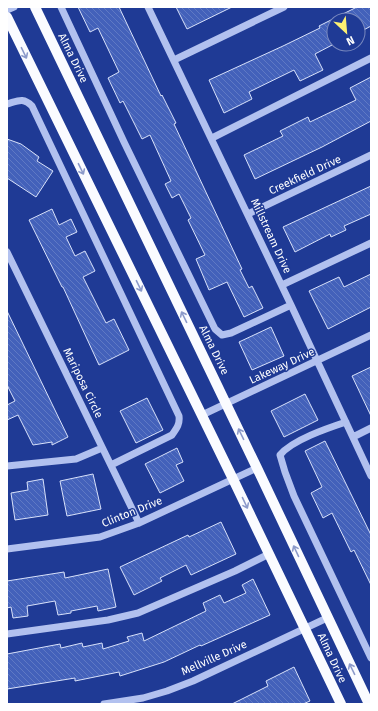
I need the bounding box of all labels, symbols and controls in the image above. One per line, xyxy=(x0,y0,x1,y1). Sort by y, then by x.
north arrow xyxy=(326,12,366,52)
street label: Alma Drive xyxy=(55,31,91,85)
text: N xyxy=(344,33,356,48)
one-way arrow xyxy=(21,46,28,58)
street label: Creekfield Drive xyxy=(267,153,343,197)
one-way arrow xyxy=(78,163,86,175)
street label: Millstream Drive xyxy=(248,196,294,276)
one-way arrow xyxy=(136,280,143,292)
one-way arrow xyxy=(180,311,187,323)
street label: Alma Drive xyxy=(196,323,232,377)
street label: Lakeway Drive xyxy=(247,345,317,387)
street label: Mariposa Circle xyxy=(60,346,106,420)
one-way arrow xyxy=(237,428,244,440)
street label: Clinton Drive xyxy=(100,494,164,530)
one-way arrow xyxy=(242,497,249,509)
one-way arrow xyxy=(292,546,299,558)
street label: Alma Drive xyxy=(315,631,349,685)
street label: Mellville Drive xyxy=(179,638,249,678)
one-way arrow xyxy=(348,663,355,675)

